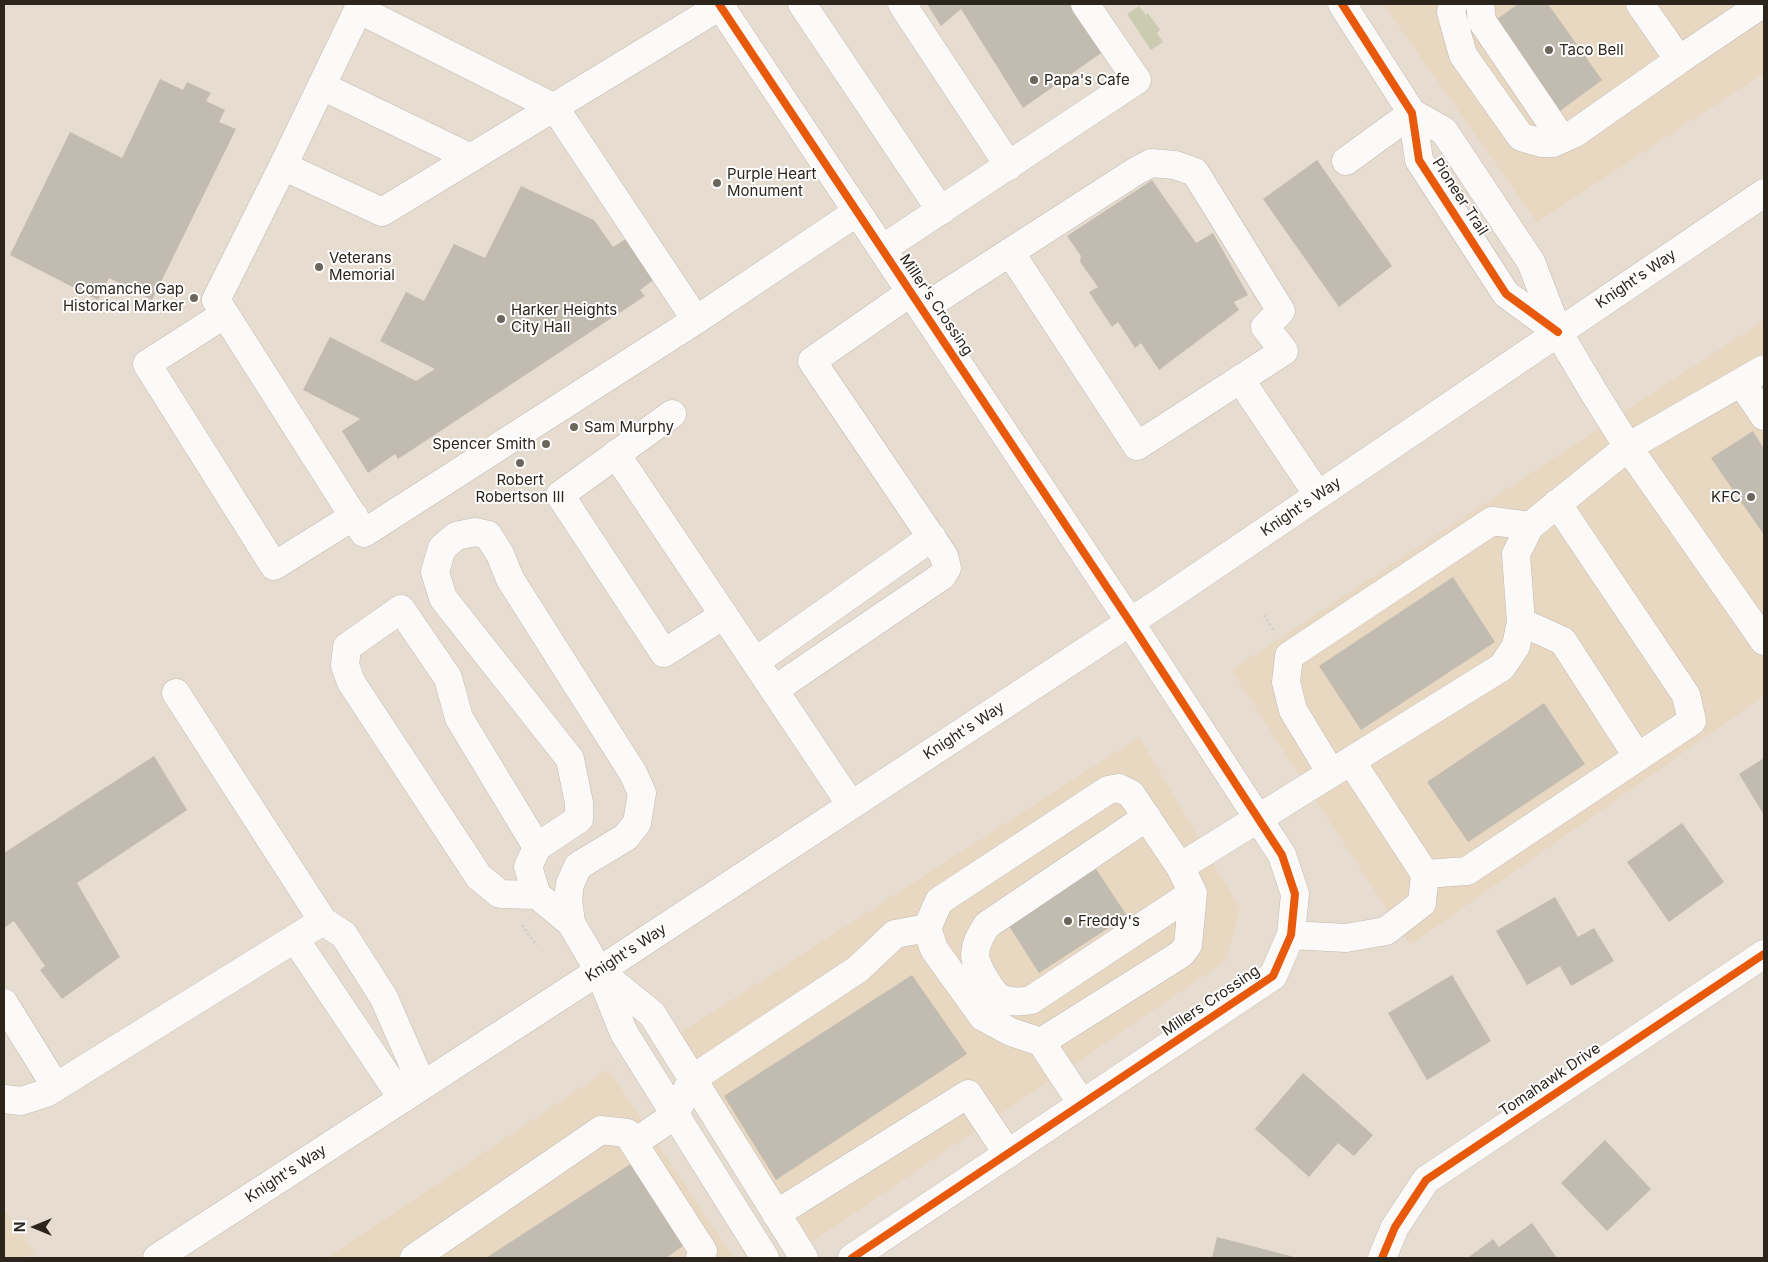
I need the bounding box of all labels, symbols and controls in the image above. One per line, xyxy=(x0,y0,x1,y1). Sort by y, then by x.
place label: Taco Bell xyxy=(1559,41,1624,59)
marker: Taco Bell xyxy=(1543,44,1555,56)
place label: Papa's Cafe xyxy=(1044,71,1130,89)
marker: Papa's Cafe xyxy=(1028,74,1040,86)
street label: Pioneer Trail xyxy=(1428,155,1492,239)
place label: Purple Heart Monument xyxy=(727,165,816,200)
marker: Purple Heart Monument xyxy=(711,177,723,189)
street label: Knight's Way xyxy=(1592,246,1680,312)
place label: Veterans Memorial xyxy=(329,249,395,284)
street label: Miller's Crossing xyxy=(895,251,977,359)
marker: Veterans Memorial xyxy=(313,261,325,273)
place label: Comanche Gap Historical Marker xyxy=(63,280,184,315)
marker: Comanche Gap Historical Marker xyxy=(188,292,200,304)
place label: Harker Heights City Hall xyxy=(511,301,617,336)
marker: Harker Heights City Hall xyxy=(495,313,507,325)
place label: Sam Murphy xyxy=(584,418,674,436)
marker: Sam Murphy xyxy=(568,421,580,433)
place label: Spencer Smith xyxy=(432,435,536,453)
marker: Spencer Smith xyxy=(540,438,552,450)
marker: Robert Robertson III xyxy=(514,457,526,469)
place label: Robert Robertson III xyxy=(475,471,565,506)
street label: Knight's Way xyxy=(1257,474,1345,540)
place label: KFC xyxy=(1711,488,1741,506)
marker: KFC xyxy=(1745,491,1757,503)
street label: Knight's Way xyxy=(920,698,1008,764)
place label: Freddy's xyxy=(1078,912,1140,930)
marker: Freddy's xyxy=(1062,915,1074,927)
street label: Knight's Way xyxy=(582,920,670,986)
street label: Millers Crossing xyxy=(1159,962,1263,1040)
street label: Tomahawk Drive xyxy=(1496,1039,1604,1121)
street label: Knight's Way xyxy=(242,1141,330,1207)
north arrow xyxy=(10,1202,60,1252)
text: N xyxy=(11,1222,28,1232)

